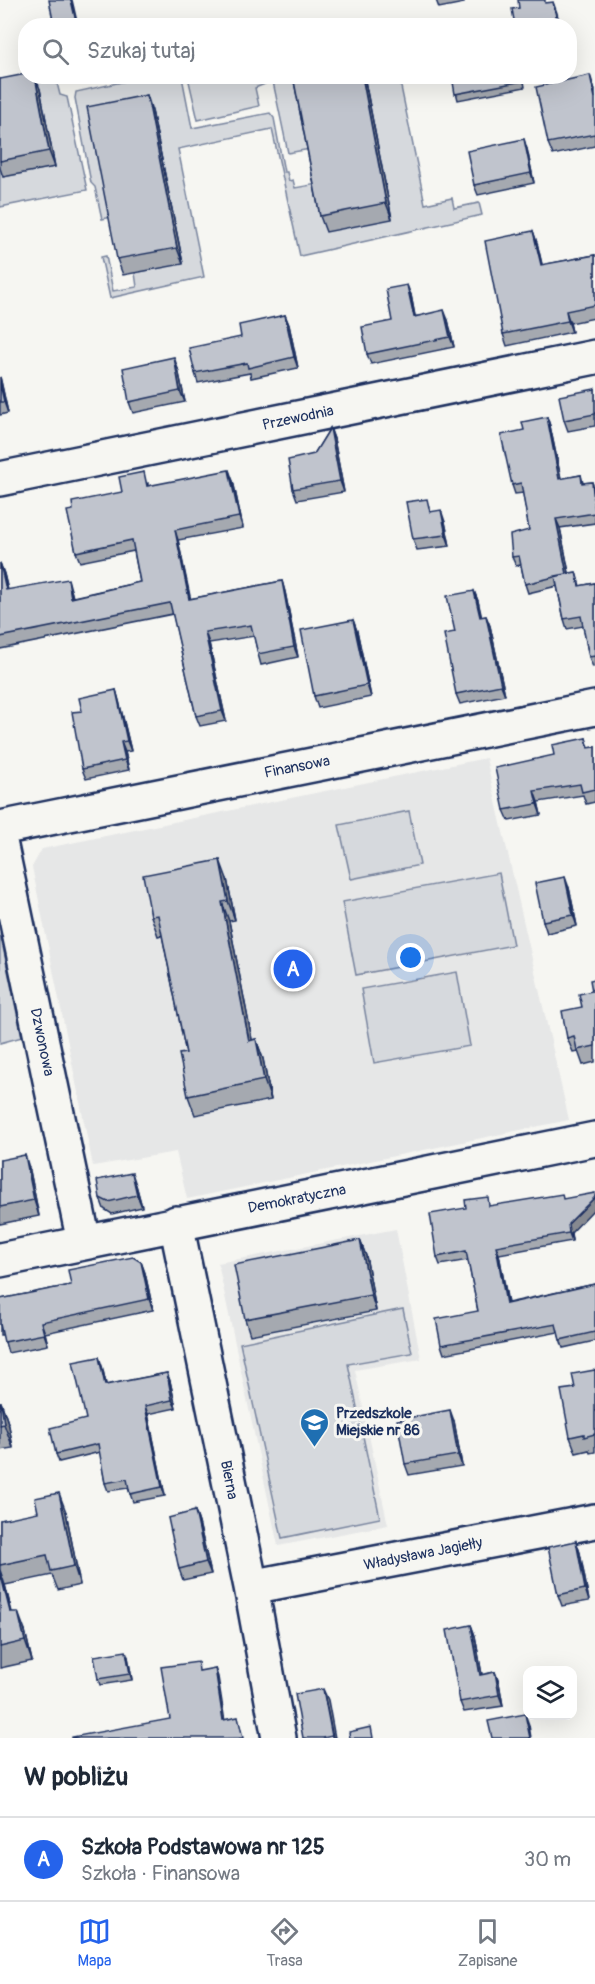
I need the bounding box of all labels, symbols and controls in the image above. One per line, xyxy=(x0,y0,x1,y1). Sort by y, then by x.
search box xyxy=(18,18,577,84)
icon: search xyxy=(39,35,72,68)
text: Szukaj tutaj xyxy=(87,37,196,65)
street label: Przewodnia xyxy=(261,401,335,435)
street label: Finansowa xyxy=(263,751,331,783)
your location xyxy=(396,943,425,972)
pin: A xyxy=(274,946,312,992)
street label: Dzwonowa xyxy=(26,1006,58,1078)
street label: Demokratyczna xyxy=(246,1180,348,1218)
place label: Przedszkole Miejskie nr 86 xyxy=(336,1404,420,1440)
school or university icon: Przedszkole Miejskie nr 86 xyxy=(299,1406,331,1448)
street label: Bierna xyxy=(216,1459,242,1501)
street label: Władysława Jagiełły xyxy=(362,1533,485,1575)
map controls xyxy=(523,1666,577,1720)
button: layers xyxy=(523,1666,577,1720)
text: W pobliżu xyxy=(24,1761,128,1793)
text: Szkoła Podstawowa nr 125 xyxy=(81,1833,325,1861)
text: A xyxy=(37,1847,50,1872)
text: 30 m xyxy=(524,1847,571,1872)
text: Szkoła · Finansowa xyxy=(81,1861,240,1886)
tab: Mapa xyxy=(78,1915,111,1971)
tab: Trasa xyxy=(266,1915,303,1971)
tab: Zapisane xyxy=(458,1915,517,1971)

